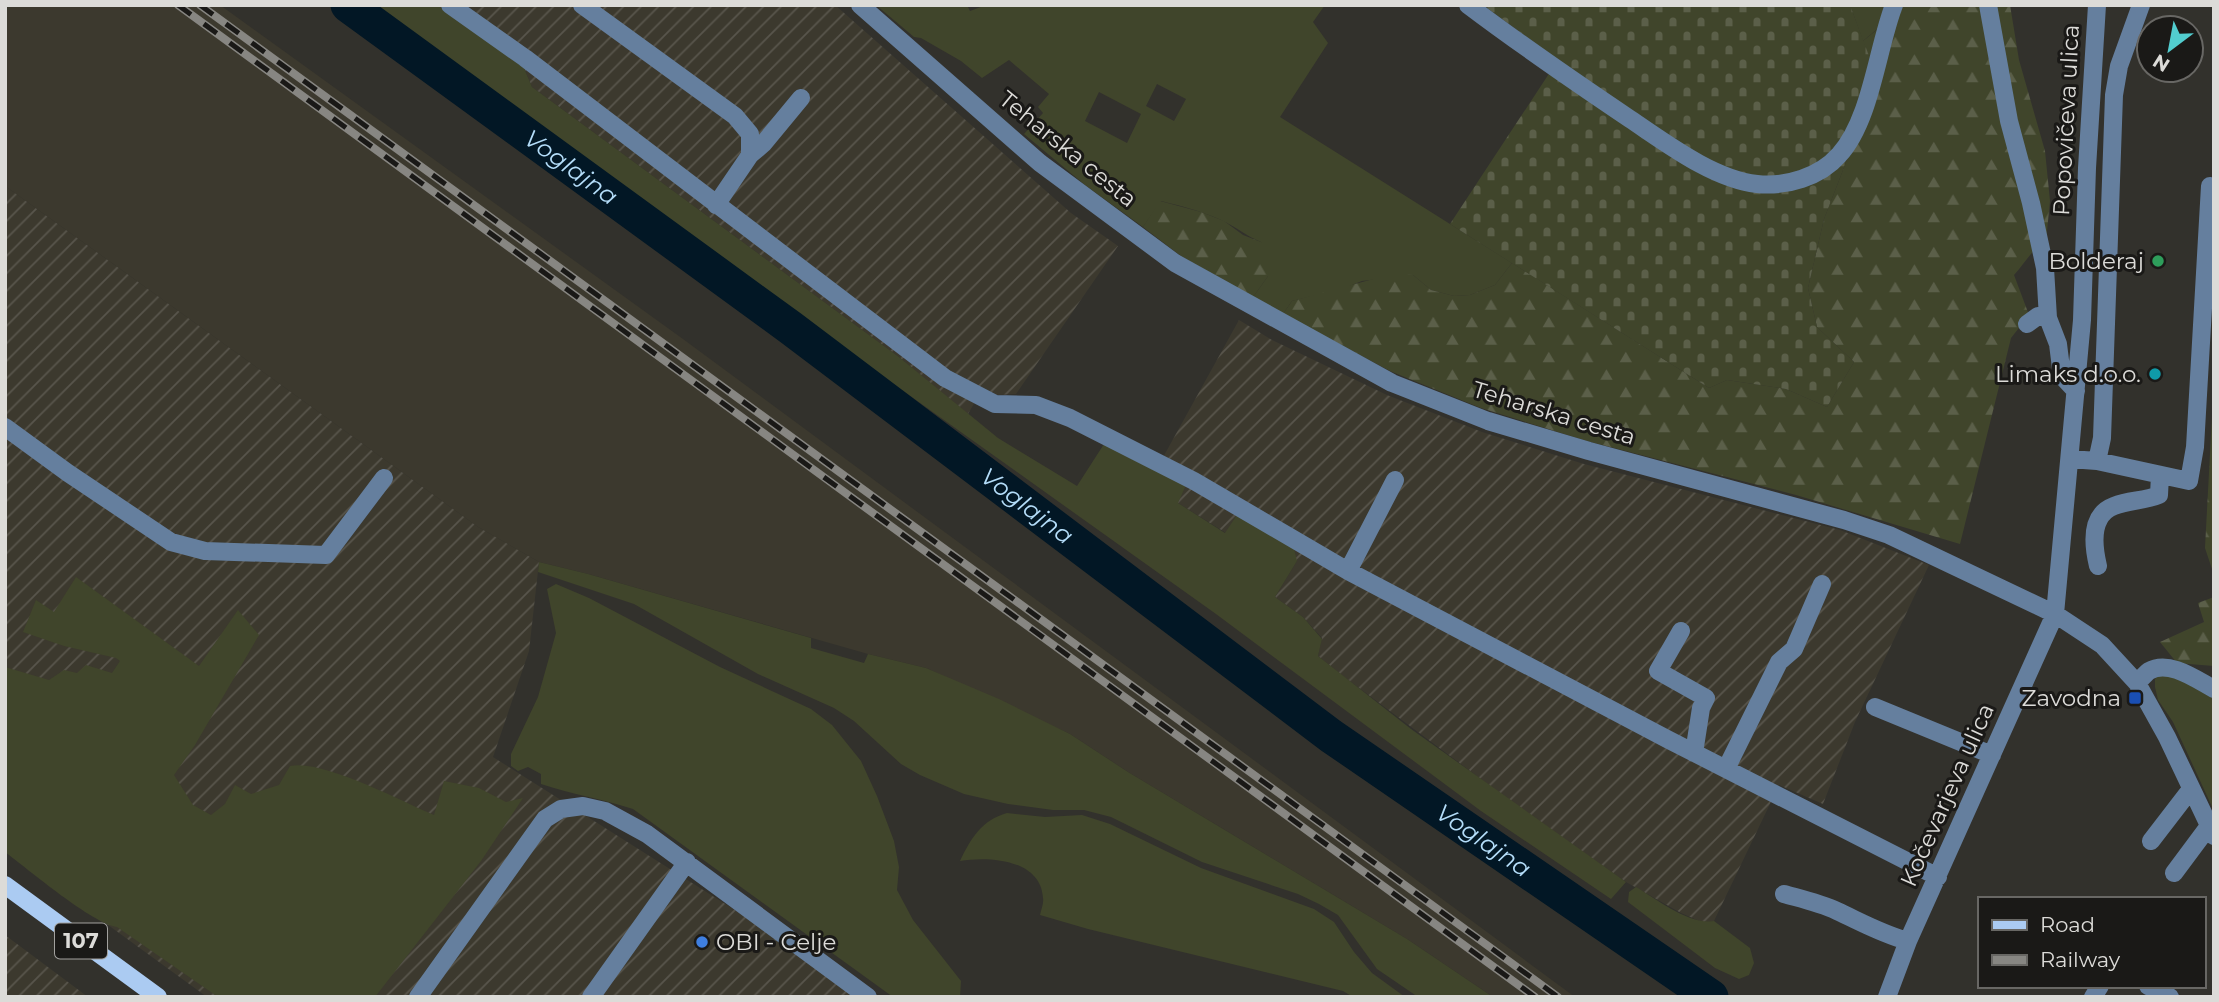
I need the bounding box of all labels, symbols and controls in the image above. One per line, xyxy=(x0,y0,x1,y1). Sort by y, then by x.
north arrow xyxy=(2135,14,2205,84)
street label: Popovičeva ulica xyxy=(2047,24,2085,216)
text: N xyxy=(2149,49,2174,77)
street label: Teharska cesta xyxy=(994,85,1142,213)
water label: Voglajna xyxy=(519,123,624,211)
place label: Bolderaj xyxy=(2048,247,2144,275)
marker: Bolderaj xyxy=(2150,253,2166,269)
place label: Limaks d.o.o. xyxy=(1995,360,2141,388)
marker: Limaks d.o.o. xyxy=(2147,366,2163,382)
street label: Teharska cesta xyxy=(1469,375,1639,451)
water label: Voglajna xyxy=(975,462,1079,550)
place label: Zavodna xyxy=(2021,684,2121,712)
marker: Zavodna xyxy=(2127,690,2143,706)
street label: Kočevarjeva ulica xyxy=(1894,699,2000,891)
water label: Voglajna xyxy=(1431,798,1537,883)
legend xyxy=(1978,897,2205,988)
text: Road xyxy=(2040,912,2095,937)
road number: 107 xyxy=(55,923,107,958)
place label: OBI - Celje xyxy=(716,928,836,956)
marker: OBI - Celje xyxy=(694,934,710,950)
text: Railway xyxy=(2040,947,2121,972)

